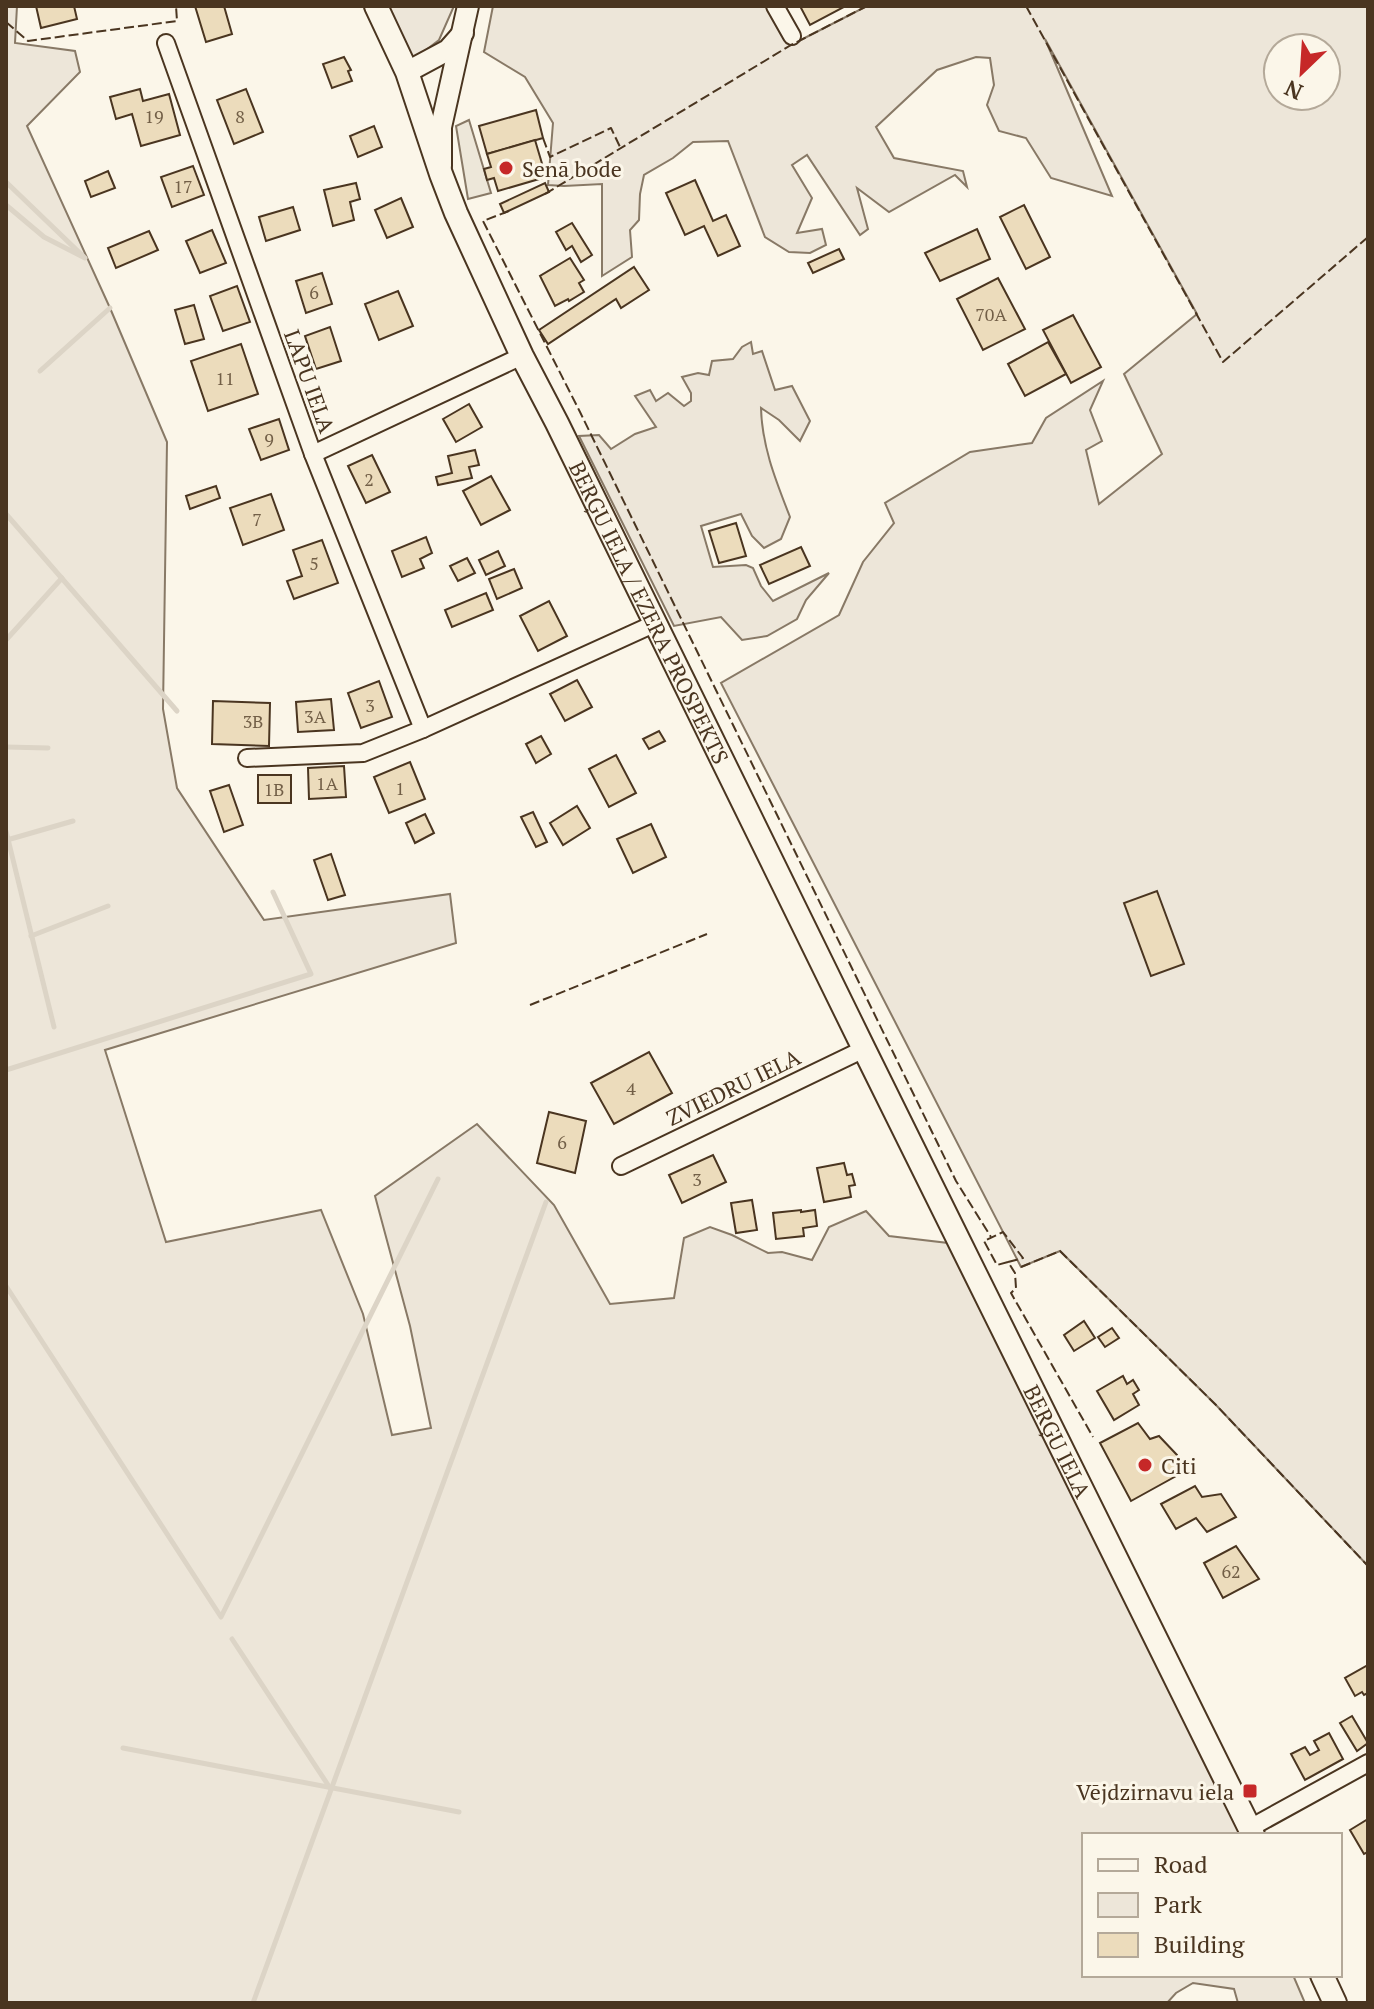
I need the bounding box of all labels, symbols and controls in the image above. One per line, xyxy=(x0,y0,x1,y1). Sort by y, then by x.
north arrow xyxy=(1262,32,1342,112)
text: N xyxy=(1279,74,1307,107)
house number: 19 xyxy=(144,104,164,128)
house number: 8 xyxy=(235,104,245,128)
place label: Senā bode xyxy=(522,154,622,183)
marker: Senā bode xyxy=(497,159,515,177)
house number: 17 xyxy=(173,174,193,198)
house number: 6 xyxy=(309,280,319,304)
house number: 70A xyxy=(975,302,1007,326)
street label: LAPU IELA xyxy=(278,325,342,438)
house number: 11 xyxy=(215,366,235,390)
house number: 9 xyxy=(264,427,274,451)
street label: BERĢU IELA / EZERA PROSPEKTS xyxy=(563,456,736,768)
house number: 2 xyxy=(364,467,374,491)
house number: 7 xyxy=(252,507,262,531)
house number: 5 xyxy=(309,551,319,575)
house number: 3 xyxy=(365,693,375,717)
house number: 3A xyxy=(304,704,327,728)
house number: 3B xyxy=(243,709,263,733)
house number: 1A xyxy=(316,771,339,795)
house number: 1 xyxy=(395,776,405,800)
house number: 1B xyxy=(264,777,284,801)
street label: ZVIEDRU IELA xyxy=(661,1042,806,1132)
house number: 4 xyxy=(626,1076,636,1100)
house number: 6 xyxy=(557,1130,567,1154)
house number: 3 xyxy=(692,1167,702,1191)
street label: BERĢU IELA xyxy=(1018,1380,1099,1503)
place label: Citi xyxy=(1161,1451,1197,1480)
marker: Citi xyxy=(1136,1456,1154,1474)
house number: 62 xyxy=(1221,1559,1241,1583)
place label: Vējdzirnavu iela xyxy=(1076,1777,1234,1806)
marker: Vējdzirnavu iela xyxy=(1241,1782,1259,1800)
legend xyxy=(1082,1833,1342,1977)
text: Road xyxy=(1154,1848,1208,1880)
text: Park xyxy=(1154,1888,1203,1920)
text: Building xyxy=(1154,1928,1245,1960)

